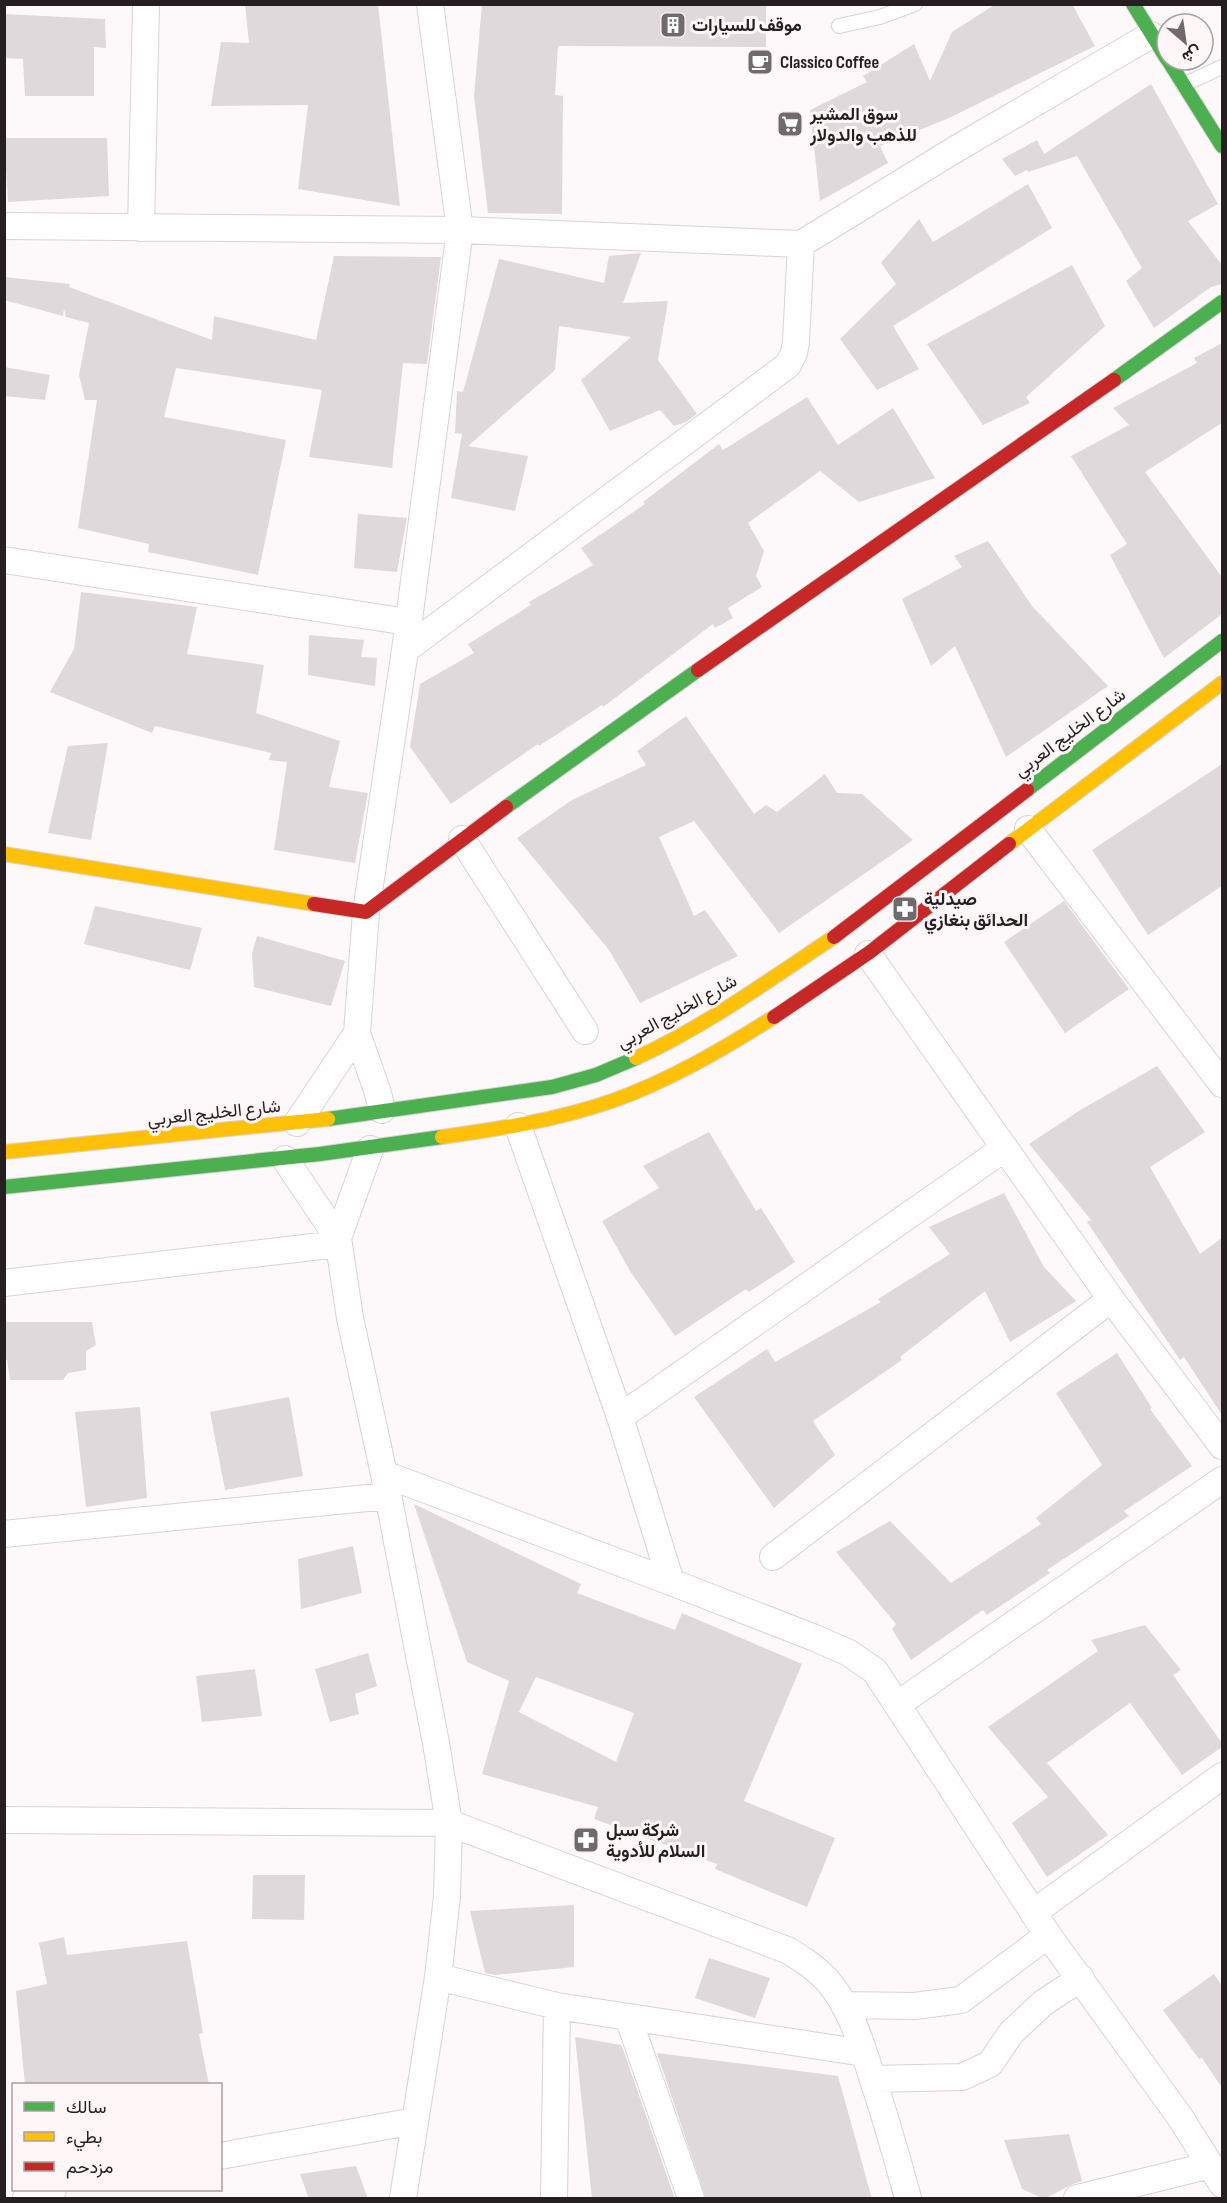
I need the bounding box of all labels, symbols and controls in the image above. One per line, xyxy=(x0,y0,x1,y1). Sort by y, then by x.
building icon: موقف للسيارات xyxy=(658,10,688,40)
north arrow xyxy=(1155,12,1215,72)
place label: موقف للسيارات xyxy=(692,15,802,36)
text: ش xyxy=(1179,41,1205,67)
cafe icon: Classico Coffee xyxy=(745,47,775,77)
place label: Classico Coffee xyxy=(780,52,879,73)
place label: سوق المشير للذهب والدولار xyxy=(809,104,917,146)
supermarket icon: سوق المشير للذهب والدولار xyxy=(775,109,805,139)
street label: شارع الخليج العربي xyxy=(1010,684,1132,785)
place label: صيدلية الحدائق بنغازي xyxy=(924,889,1028,935)
pharmacy icon: صيدلية الحدائق بنغازي xyxy=(890,894,920,924)
street label: شارع الخليج العربي xyxy=(613,970,743,1057)
street label: شارع الخليج العربي xyxy=(146,1096,282,1134)
place label: شركة سبل السلام للأدوية xyxy=(606,1820,705,1863)
pharmacy icon: شركة سبل السلام للأدوية xyxy=(571,1825,601,1855)
legend xyxy=(12,2083,222,2191)
text: سالك xyxy=(66,2097,106,2118)
text: بطيء xyxy=(66,2127,102,2152)
text: مزدحم xyxy=(66,2157,113,2179)

